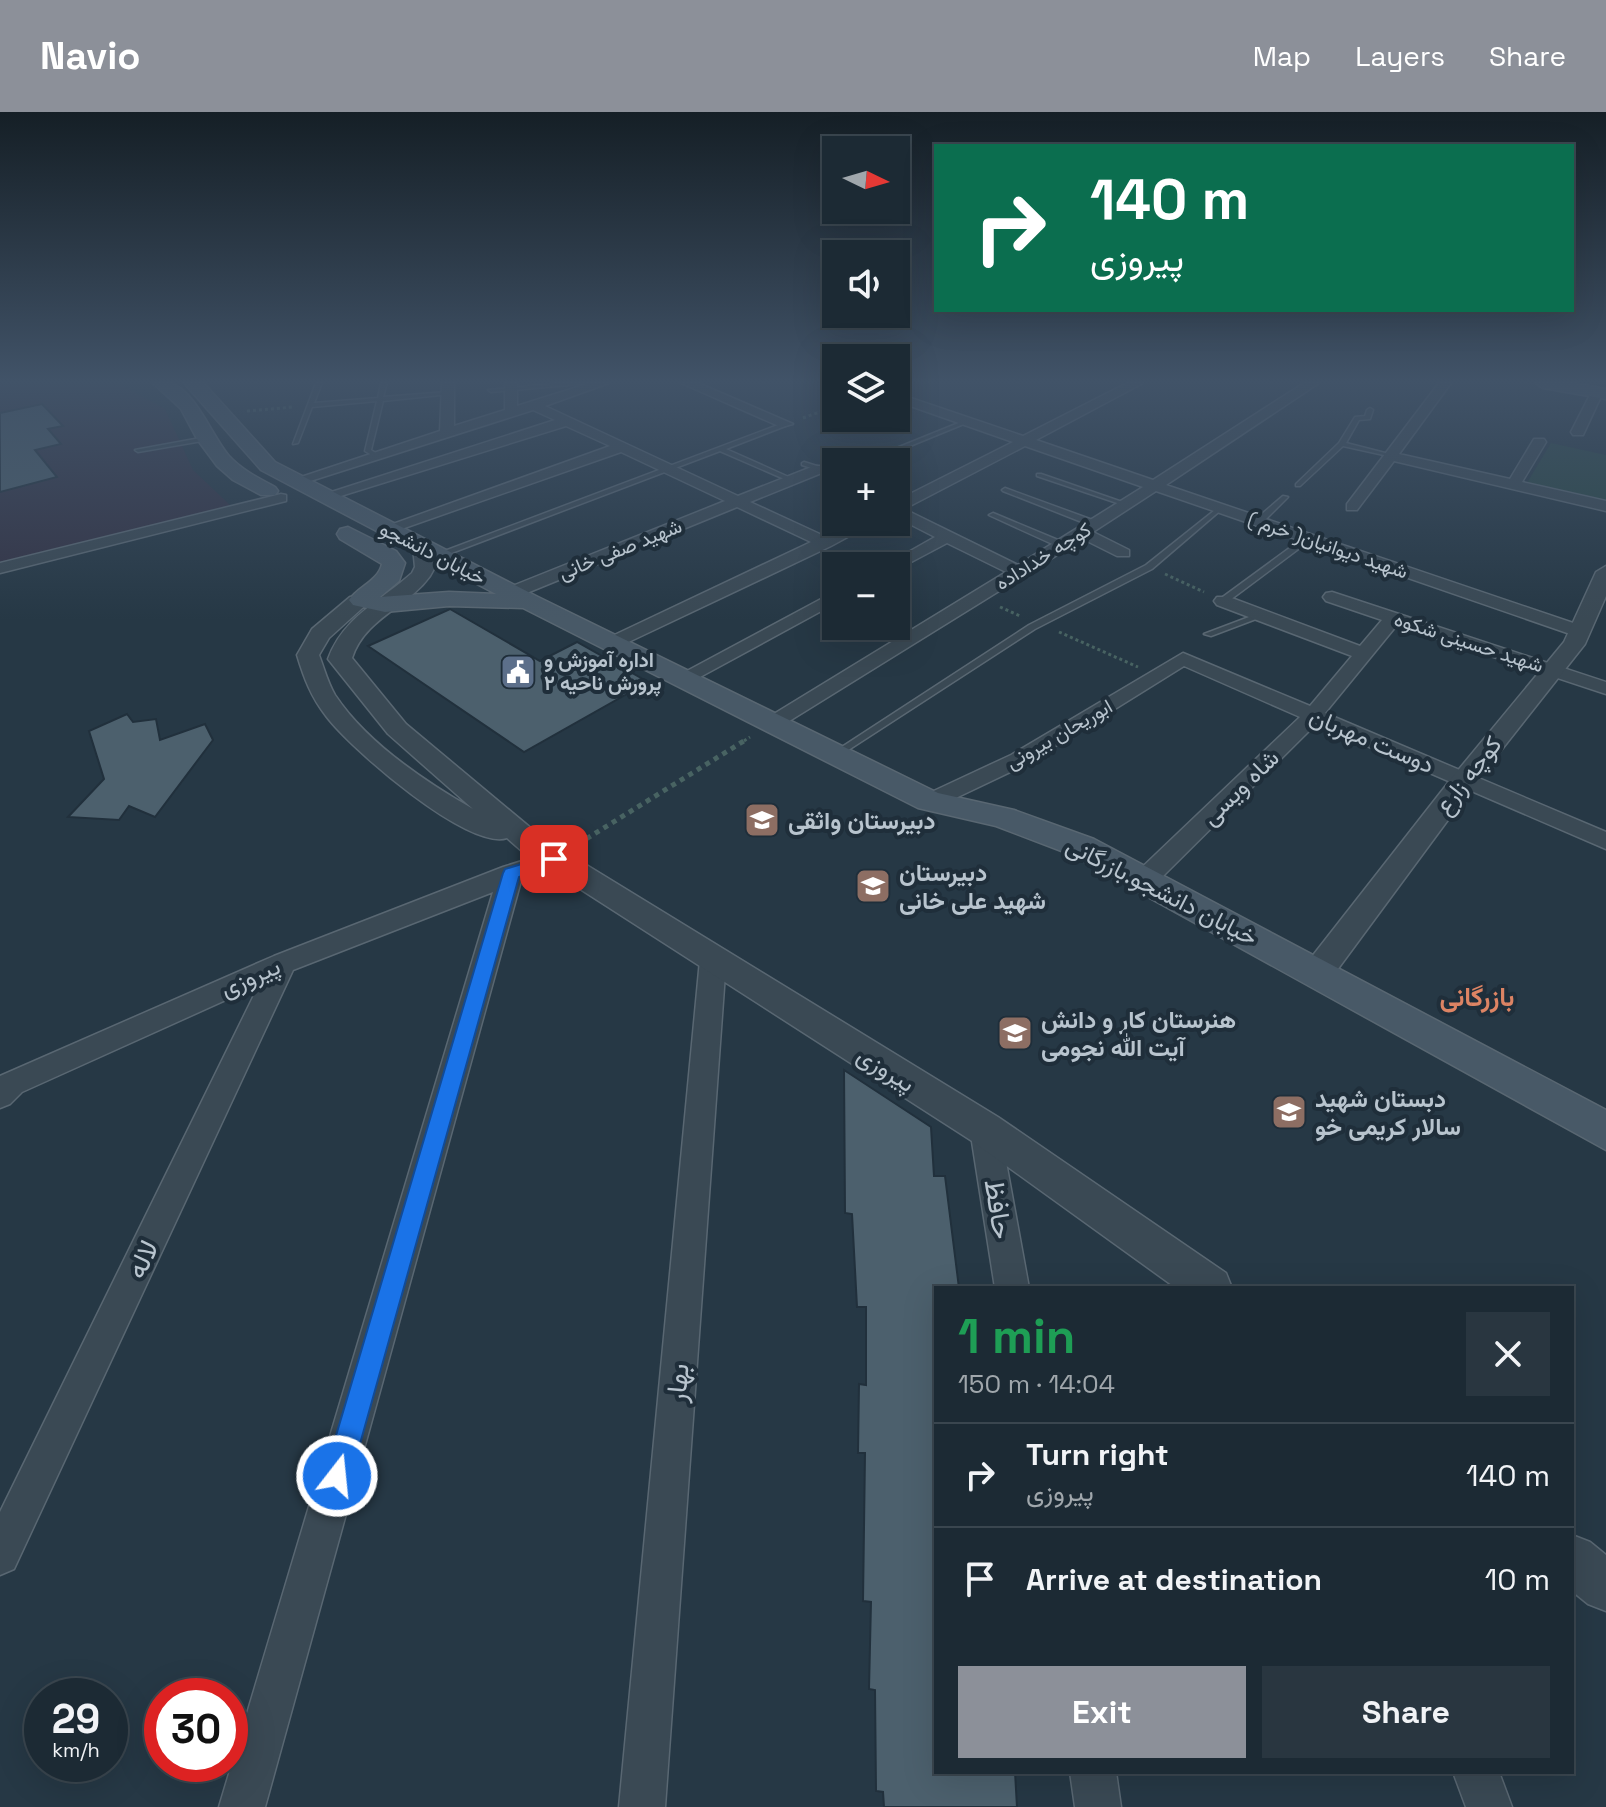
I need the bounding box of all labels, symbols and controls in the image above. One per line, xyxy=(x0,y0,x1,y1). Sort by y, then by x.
text: Navio xyxy=(40,32,141,80)
text: Map xyxy=(1253,38,1311,74)
text: Layers xyxy=(1355,38,1445,74)
text: Share xyxy=(1489,38,1566,74)
north arrow xyxy=(822,136,910,224)
map controls xyxy=(822,136,910,640)
text: 140 m xyxy=(1090,164,1249,235)
icon: right xyxy=(958,176,1062,280)
text: پیروزی xyxy=(1090,236,1184,282)
button: sound xyxy=(822,240,910,328)
button: layers xyxy=(822,344,910,432)
button: + xyxy=(822,448,910,536)
street label: شهید دیوانیان( خرم ) xyxy=(1244,505,1412,585)
street label: شهید صفی خانی xyxy=(554,512,686,586)
street label: خیابان دانشجو xyxy=(376,515,490,591)
street label: کوچه خداداده xyxy=(990,516,1097,597)
button: − xyxy=(822,552,910,640)
street label: شهید حسینی شکوه xyxy=(1391,606,1547,678)
place label: اداره آموزش و پرورش ناحیه ۲ xyxy=(544,647,662,697)
public building icon: اداره آموزش و پرورش ناحیه ۲ xyxy=(499,653,537,691)
street label: ابوریحان بیرونی xyxy=(1001,693,1117,775)
street label: دوست مهربان xyxy=(1305,700,1439,780)
street label: کوچه زارع xyxy=(1428,730,1509,821)
street label: شاه ویسی xyxy=(1195,742,1285,832)
school or university icon: دبیرستان واثقی xyxy=(743,801,781,839)
place label: دبیرستان واثقی xyxy=(788,805,935,836)
pin xyxy=(520,825,588,893)
street label: خیابان دانشجو.بازرگانی xyxy=(1061,829,1263,953)
icon: arrive xyxy=(532,837,576,881)
place label: دبیرستان شهید علی خانی xyxy=(899,857,1046,916)
school or university icon: دبیرستان شهید علی خانی xyxy=(854,867,892,905)
street label: پیروزی xyxy=(215,950,285,1005)
district label: بازرگانی xyxy=(1440,980,1514,1014)
place label: هنرستان کار و دانش آیت الله نجومی xyxy=(1041,1004,1236,1063)
school or university icon: هنرستان کار و دانش آیت الله نجومی xyxy=(996,1014,1034,1052)
street label: پیروزی xyxy=(851,1039,921,1100)
place label: دبستان شهید سالار کریمی خو xyxy=(1315,1083,1461,1142)
school or university icon: دبستان شهید سالار کریمی خو xyxy=(1270,1093,1308,1131)
street label: حافظ xyxy=(977,1176,1021,1242)
street label: لاله xyxy=(117,1234,167,1284)
text: 1 min xyxy=(958,1306,1075,1367)
button: close xyxy=(1466,1312,1550,1396)
street label: بهار xyxy=(657,1362,697,1405)
text: 150 m · 14:04 xyxy=(958,1367,1115,1401)
position arrow xyxy=(295,1434,379,1518)
text: Turn right xyxy=(1026,1435,1169,1474)
icon: right xyxy=(958,1453,1002,1497)
text: 140 m xyxy=(1466,1456,1550,1495)
text: پیروزی xyxy=(1026,1475,1094,1509)
icon: arrive xyxy=(958,1557,1002,1601)
text: Arrive at destination xyxy=(1026,1560,1322,1599)
text: 10 m xyxy=(1485,1560,1550,1599)
button: Exit xyxy=(958,1666,1246,1758)
button: Share xyxy=(1262,1666,1550,1758)
speed limit sign: 30 xyxy=(144,1678,248,1782)
text: 29 xyxy=(52,1694,100,1745)
text: km/h xyxy=(52,1737,100,1763)

